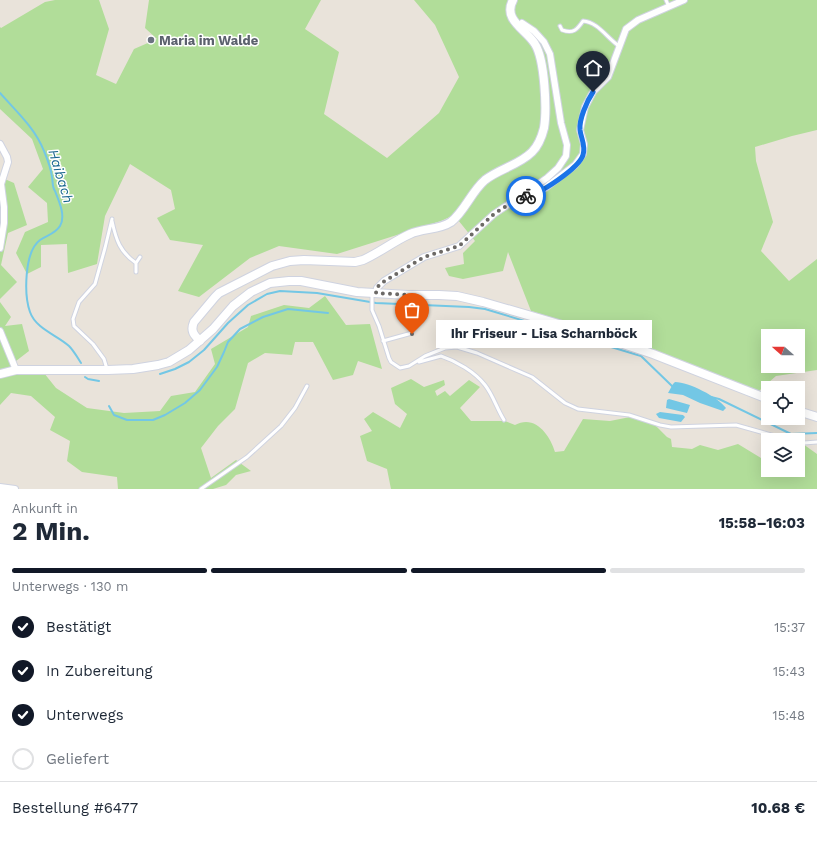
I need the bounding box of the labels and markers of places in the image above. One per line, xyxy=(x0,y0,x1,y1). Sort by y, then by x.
place label: Maria im Walde xyxy=(159,33,259,48)
marker: Maria im Walde xyxy=(146,35,156,45)
pin xyxy=(576,51,610,92)
pin xyxy=(395,293,429,334)
callout: Ihr Friseur - Lisa Scharnböck xyxy=(436,320,652,348)

